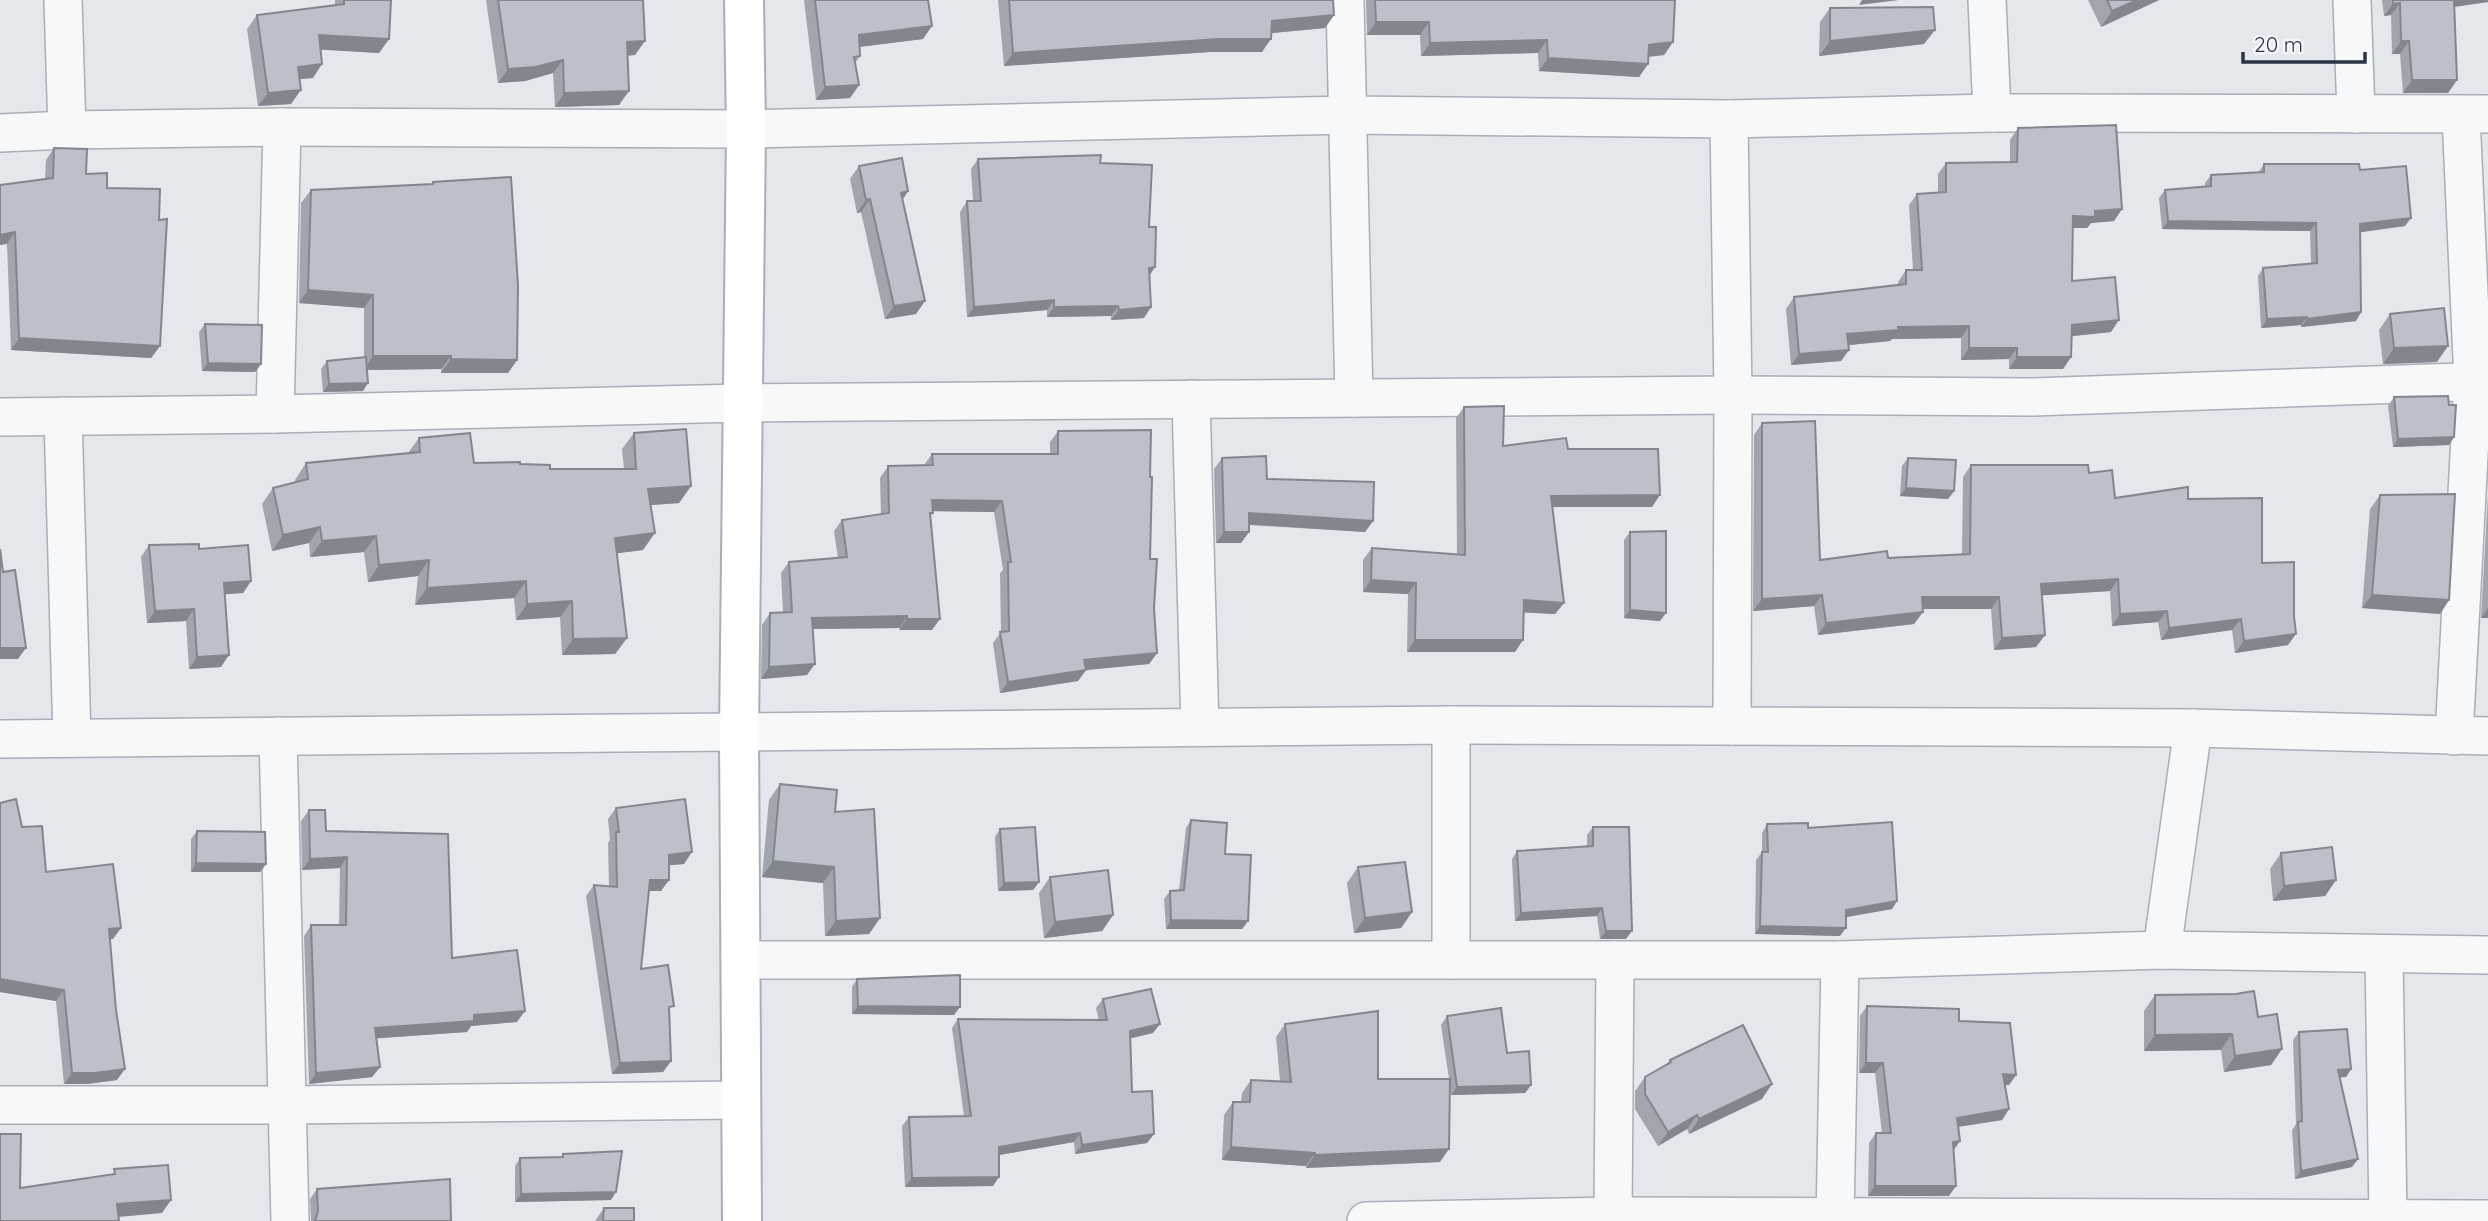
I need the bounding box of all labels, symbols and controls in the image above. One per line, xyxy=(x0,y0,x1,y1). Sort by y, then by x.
scale bar xyxy=(2243,21,2366,65)
text: 20 m xyxy=(2254,31,2303,57)

